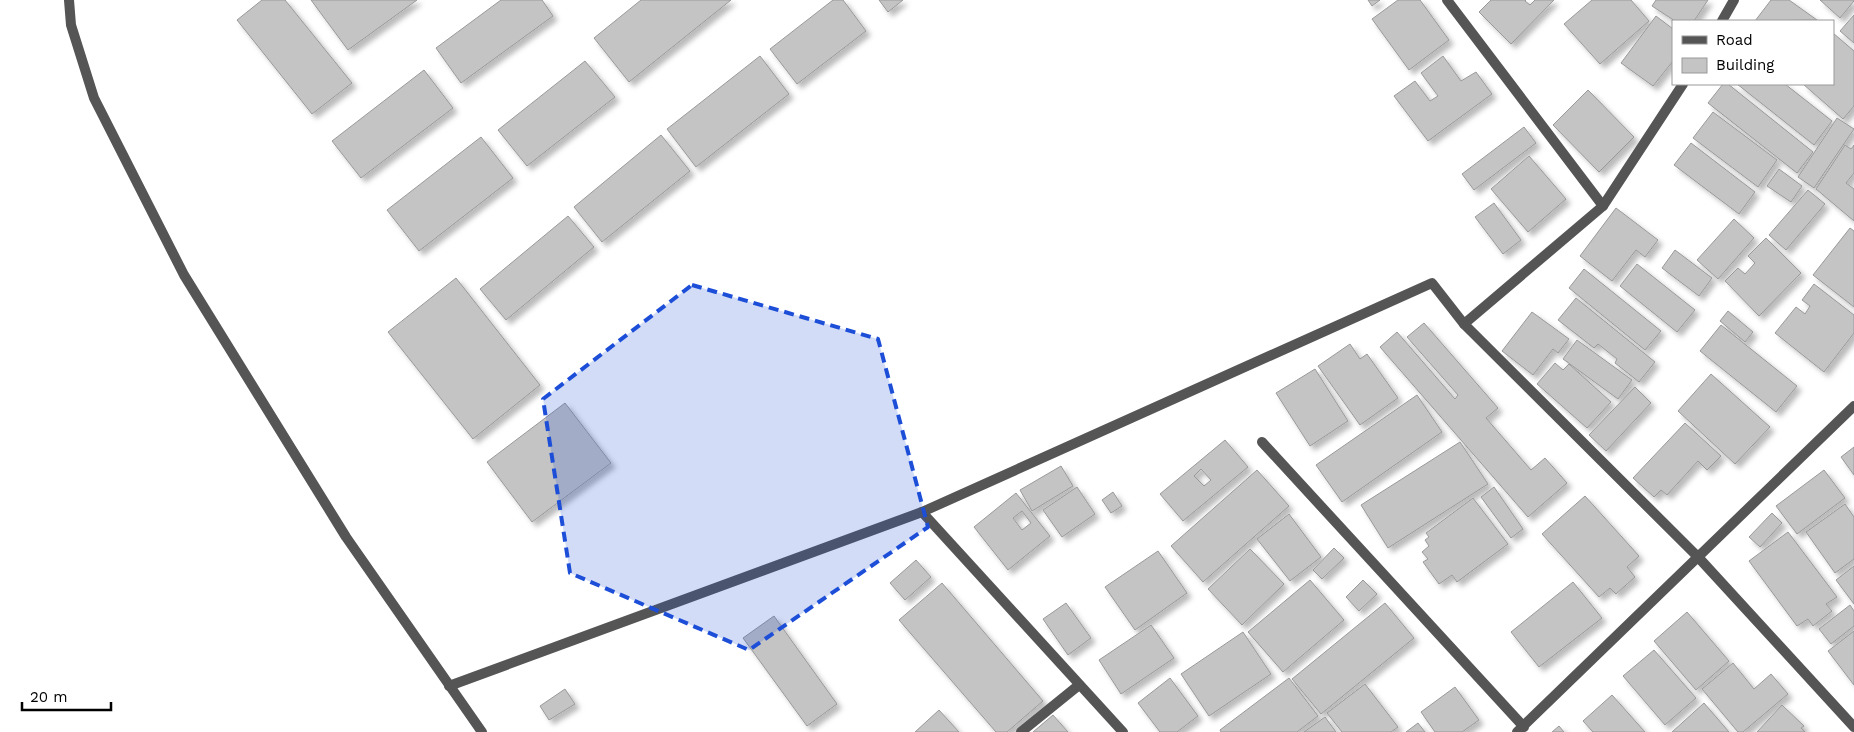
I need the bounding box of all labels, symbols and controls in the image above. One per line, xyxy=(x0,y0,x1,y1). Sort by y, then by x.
legend xyxy=(1672,20,1834,85)
text: Road xyxy=(1716,31,1753,49)
text: Building xyxy=(1716,56,1774,74)
scale bar xyxy=(22,680,111,712)
text: 20 m xyxy=(30,688,68,706)

